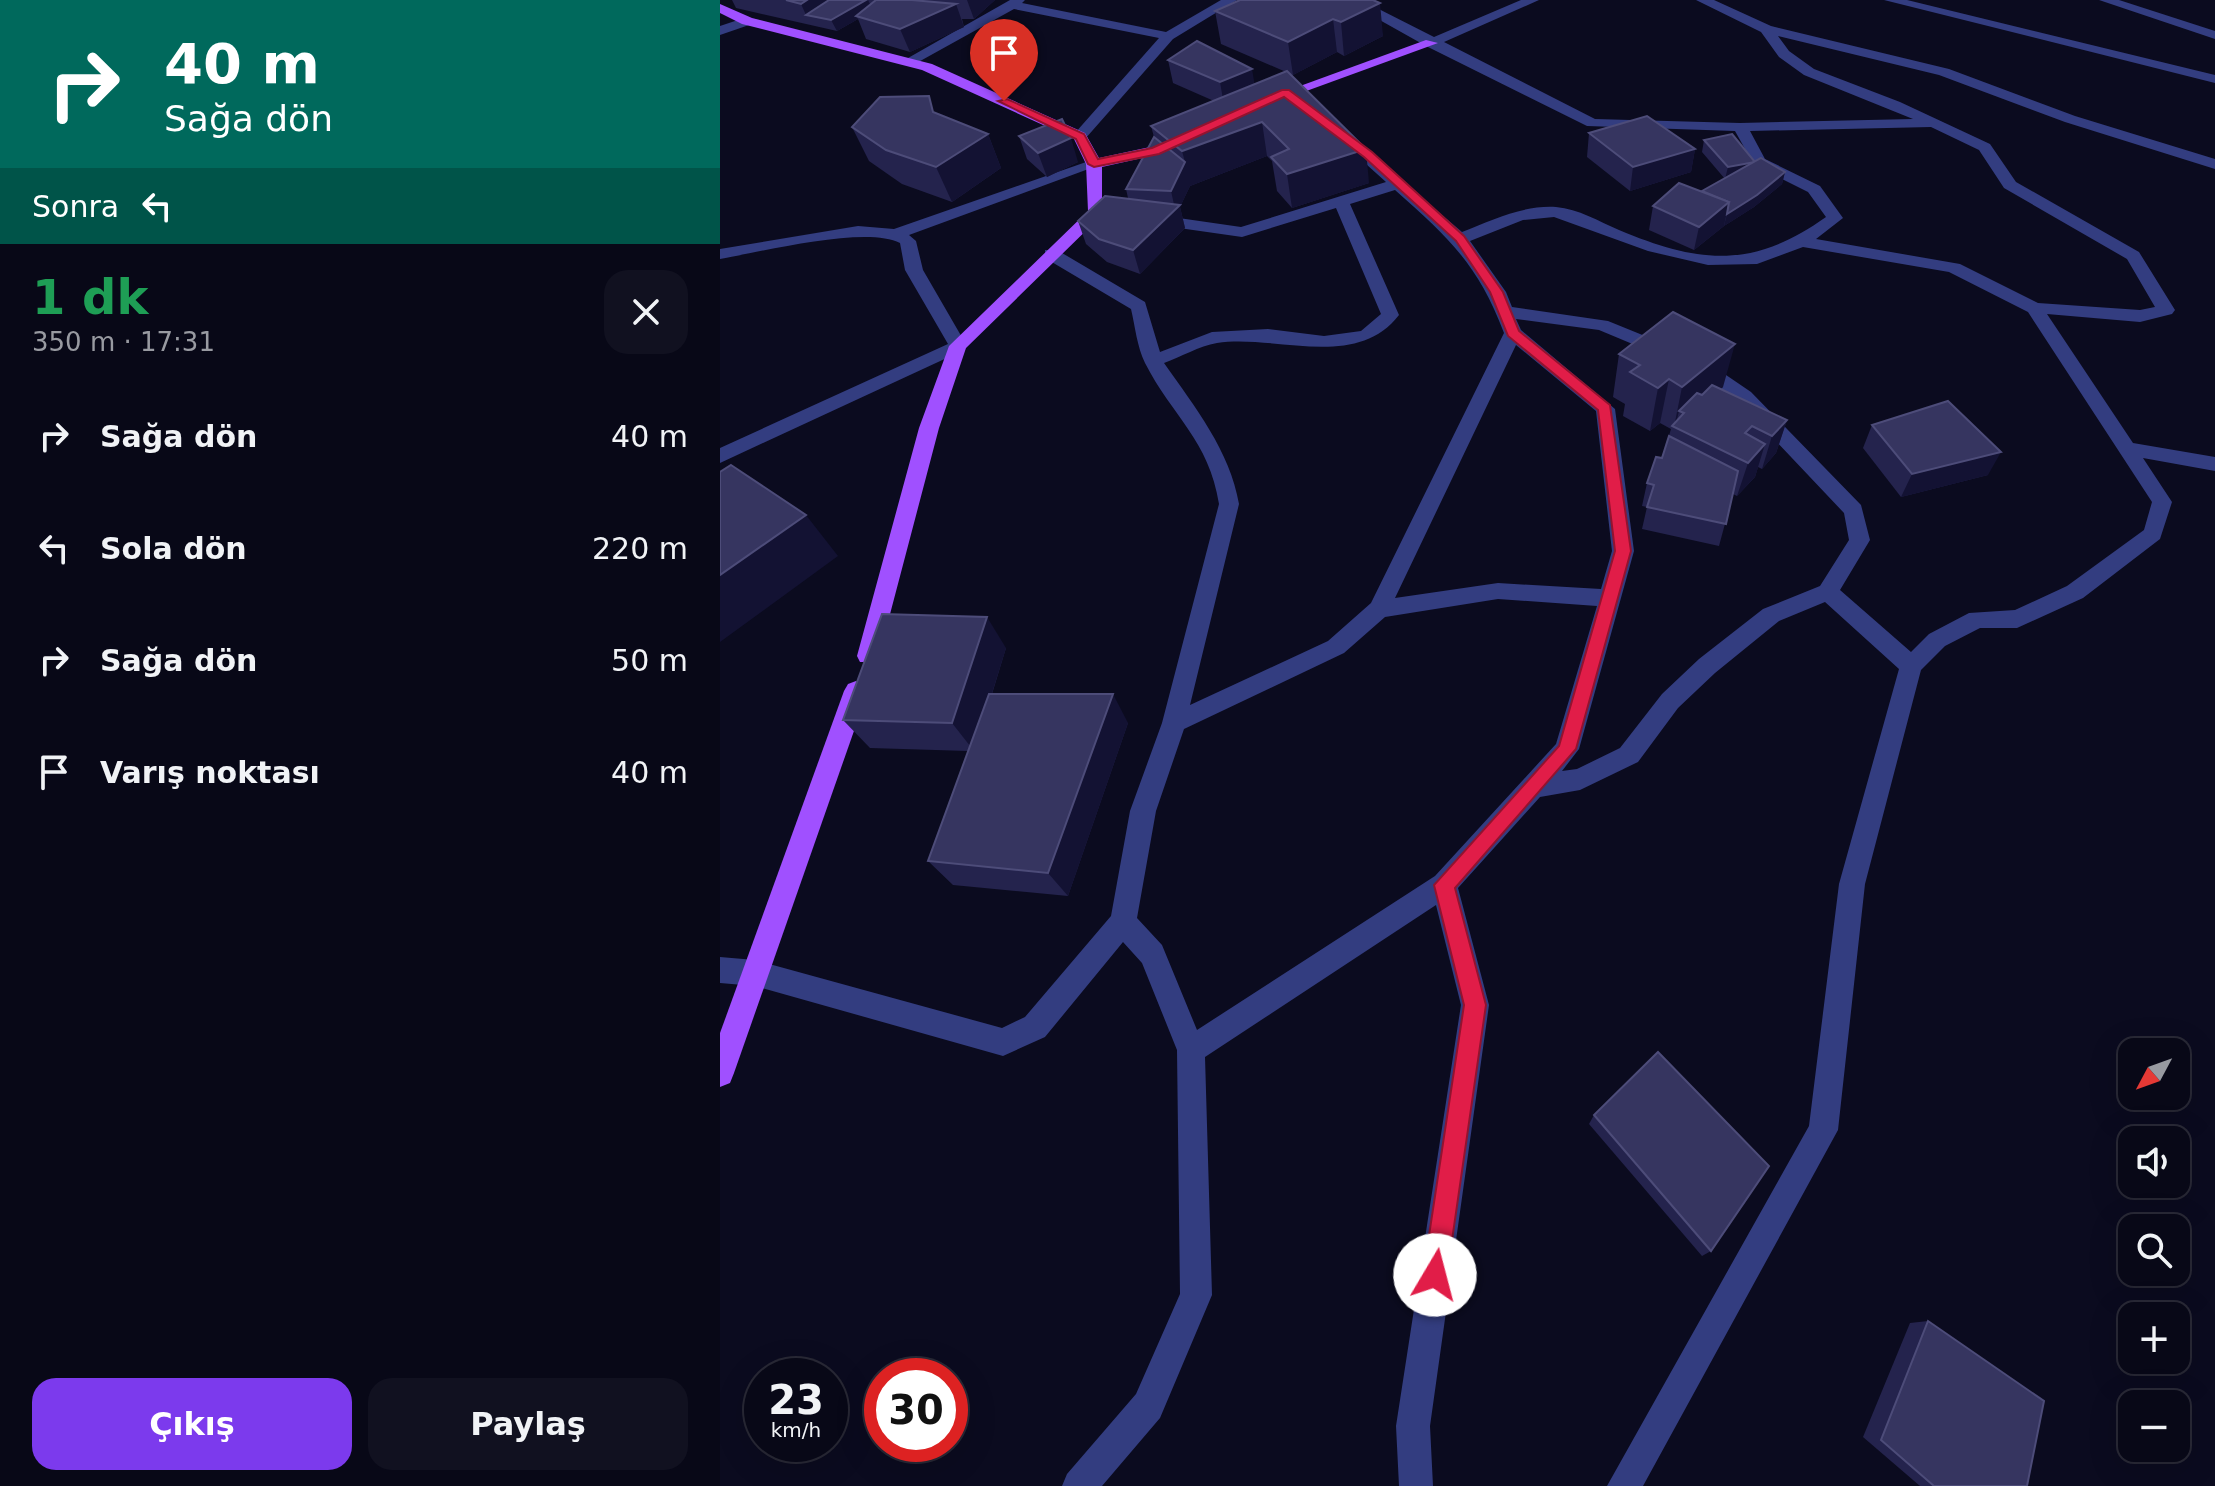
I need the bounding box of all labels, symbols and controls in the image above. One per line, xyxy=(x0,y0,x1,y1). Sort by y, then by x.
pin xyxy=(970,19,1038,101)
text: 40 m xyxy=(164,31,320,96)
icon: arrive xyxy=(982,31,1026,75)
icon: right xyxy=(32,32,136,136)
text: Sağa dön xyxy=(164,98,333,139)
icon: left xyxy=(135,184,179,228)
text: Sonra xyxy=(32,189,119,224)
text: 1 dk xyxy=(32,269,148,325)
button: close xyxy=(604,270,688,354)
text: 350 m · 17:31 xyxy=(32,327,215,357)
icon: right xyxy=(32,414,76,458)
text: Sağa dön xyxy=(100,419,257,454)
text: 40 m xyxy=(611,419,688,454)
icon: left xyxy=(32,526,76,570)
text: Sola dön xyxy=(100,531,247,566)
text: 220 m xyxy=(592,531,688,566)
icon: right xyxy=(32,638,76,682)
text: Sağa dön xyxy=(100,643,257,678)
text: 50 m xyxy=(611,643,688,678)
icon: arrive xyxy=(32,750,76,794)
text: Varış noktası xyxy=(100,755,320,790)
text: 40 m xyxy=(611,755,688,790)
north arrow xyxy=(2118,1038,2190,1110)
map controls xyxy=(2118,1038,2190,1462)
button: sound xyxy=(2118,1126,2190,1198)
button: search xyxy=(2118,1214,2190,1286)
position arrow xyxy=(1393,1233,1477,1317)
button: + xyxy=(2118,1302,2190,1374)
speed limit sign: 30 xyxy=(864,1358,968,1462)
text: 23 xyxy=(768,1377,824,1423)
button: Çıkış xyxy=(32,1378,352,1470)
button: Paylaş xyxy=(368,1378,688,1470)
button: − xyxy=(2118,1390,2190,1462)
text: km/h xyxy=(771,1418,821,1442)

